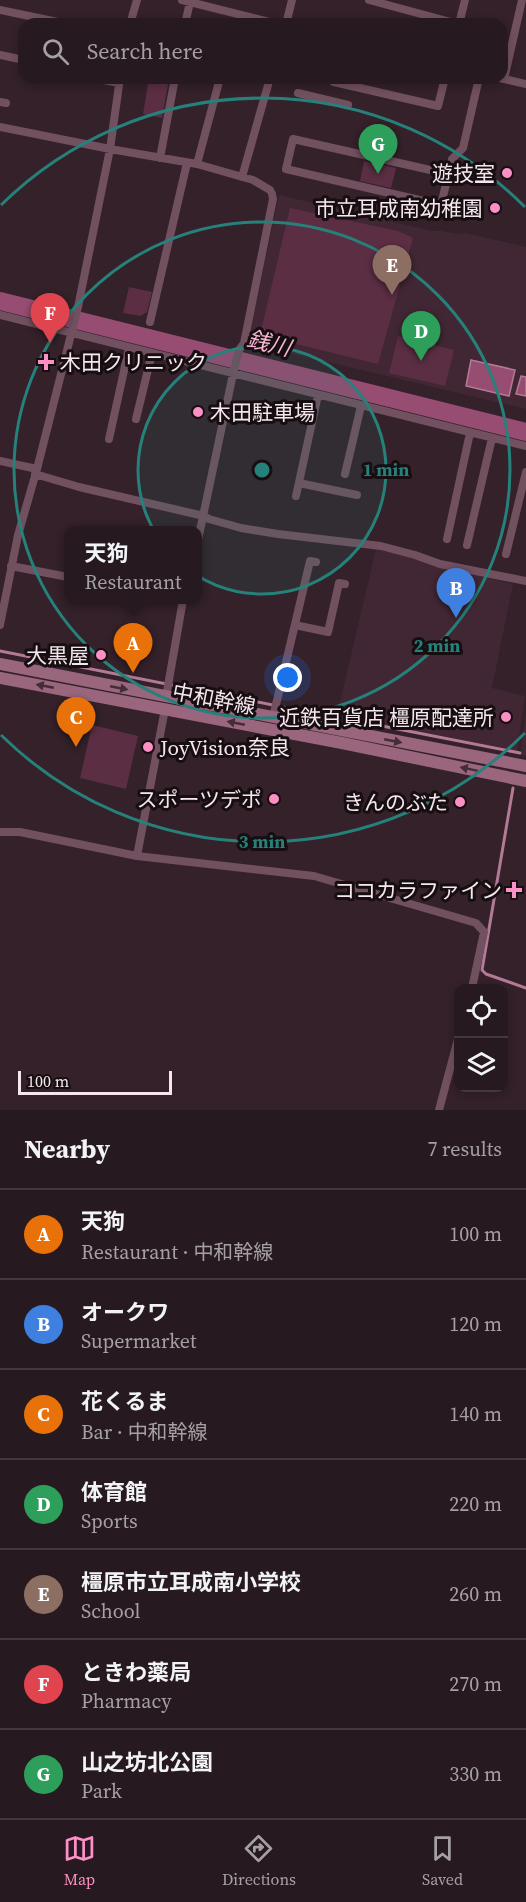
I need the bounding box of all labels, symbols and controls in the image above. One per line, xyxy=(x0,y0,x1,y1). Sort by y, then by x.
search box xyxy=(18,18,508,84)
icon: search xyxy=(39,35,72,68)
text: Search here xyxy=(87,36,203,66)
pin: G xyxy=(358,124,398,174)
place label: 遊技室 xyxy=(432,159,495,188)
marker: 遊技室 xyxy=(500,166,514,180)
place label: 市立耳成南幼稚園 xyxy=(315,194,483,223)
marker: 市立耳成南幼稚園 xyxy=(488,201,502,215)
pin: E xyxy=(372,246,412,295)
pin: F xyxy=(31,294,70,343)
pin: D xyxy=(402,312,440,361)
water label: 銭川 xyxy=(244,323,296,363)
place label: 木田クリニック xyxy=(60,348,207,377)
marker: 木田クリニック xyxy=(37,353,55,371)
place label: 木田駐車場 xyxy=(210,398,315,427)
marker: 木田駐車場 xyxy=(191,405,205,419)
text: 1 min xyxy=(363,457,409,482)
centre of rings xyxy=(252,460,272,480)
popup xyxy=(64,526,202,604)
text: 天狗 xyxy=(85,538,129,568)
text: Restaurant xyxy=(85,568,181,596)
pin: B xyxy=(436,568,476,618)
pin: A xyxy=(114,624,152,673)
text: 2 min xyxy=(414,633,460,658)
place label: 大黒屋 xyxy=(26,641,89,670)
marker: 大黒屋 xyxy=(94,648,108,662)
your location xyxy=(273,663,302,692)
street label: 中和幹線 xyxy=(170,677,258,721)
one-way arrow xyxy=(35,681,54,690)
one-way arrow xyxy=(110,683,128,693)
pin: C xyxy=(56,698,96,747)
place label: 近鉄百貨店 橿原配達所 xyxy=(279,703,494,732)
marker: 近鉄百貨店 橿原配達所 xyxy=(499,710,513,724)
one-way arrow xyxy=(227,718,246,727)
place label: JoyVision奈良 xyxy=(159,733,290,762)
one-way arrow xyxy=(384,737,403,746)
marker: JoyVision奈良 xyxy=(141,740,155,754)
one-way arrow xyxy=(459,764,478,773)
place label: スポーツデポ xyxy=(136,785,262,814)
place label: きんのぶた xyxy=(343,788,448,817)
marker: スポーツデポ xyxy=(267,792,281,806)
marker: きんのぶた xyxy=(453,795,467,809)
text: 3 min xyxy=(239,829,285,854)
place label: ココカラファイン xyxy=(334,876,502,905)
marker: ココカラファイン xyxy=(507,883,521,897)
map controls xyxy=(454,984,508,1092)
button: locate xyxy=(454,984,508,1038)
button: layers xyxy=(454,1038,508,1092)
scale bar xyxy=(18,1068,172,1096)
text: 100 m xyxy=(27,1070,69,1092)
text: Nearby xyxy=(24,1131,110,1167)
text: 7 results xyxy=(427,1135,502,1163)
text: 天狗 xyxy=(81,1206,125,1236)
text: A xyxy=(37,1220,50,1248)
text: 100 m xyxy=(449,1220,502,1248)
text: Restaurant · 中和幹線 xyxy=(81,1238,273,1266)
text: オークワ xyxy=(81,1297,169,1327)
text: B xyxy=(37,1310,50,1338)
text: 120 m xyxy=(449,1310,502,1338)
text: Supermarket xyxy=(81,1327,196,1355)
text: 花くるま xyxy=(81,1386,169,1416)
text: C xyxy=(37,1400,50,1428)
text: 140 m xyxy=(449,1400,502,1428)
text: Bar · 中和幹線 xyxy=(81,1418,207,1446)
text: 体育館 xyxy=(81,1477,147,1507)
text: D xyxy=(36,1490,51,1518)
text: 220 m xyxy=(449,1490,502,1518)
text: Sports xyxy=(81,1507,138,1535)
text: 橿原市立耳成南小学校 xyxy=(81,1567,301,1597)
text: E xyxy=(38,1580,49,1608)
text: 260 m xyxy=(449,1580,502,1608)
text: School xyxy=(81,1597,141,1625)
text: ときわ薬局 xyxy=(81,1657,191,1687)
text: F xyxy=(38,1670,49,1698)
text: 270 m xyxy=(449,1670,502,1698)
text: Pharmacy xyxy=(81,1687,172,1715)
text: 山之坊北公園 xyxy=(81,1747,213,1777)
text: G xyxy=(37,1760,50,1788)
text: 330 m xyxy=(449,1760,502,1788)
text: Park xyxy=(81,1777,122,1805)
tab: Map xyxy=(63,1832,96,1890)
tab: Directions xyxy=(222,1832,296,1890)
tab: Saved xyxy=(422,1832,463,1890)

